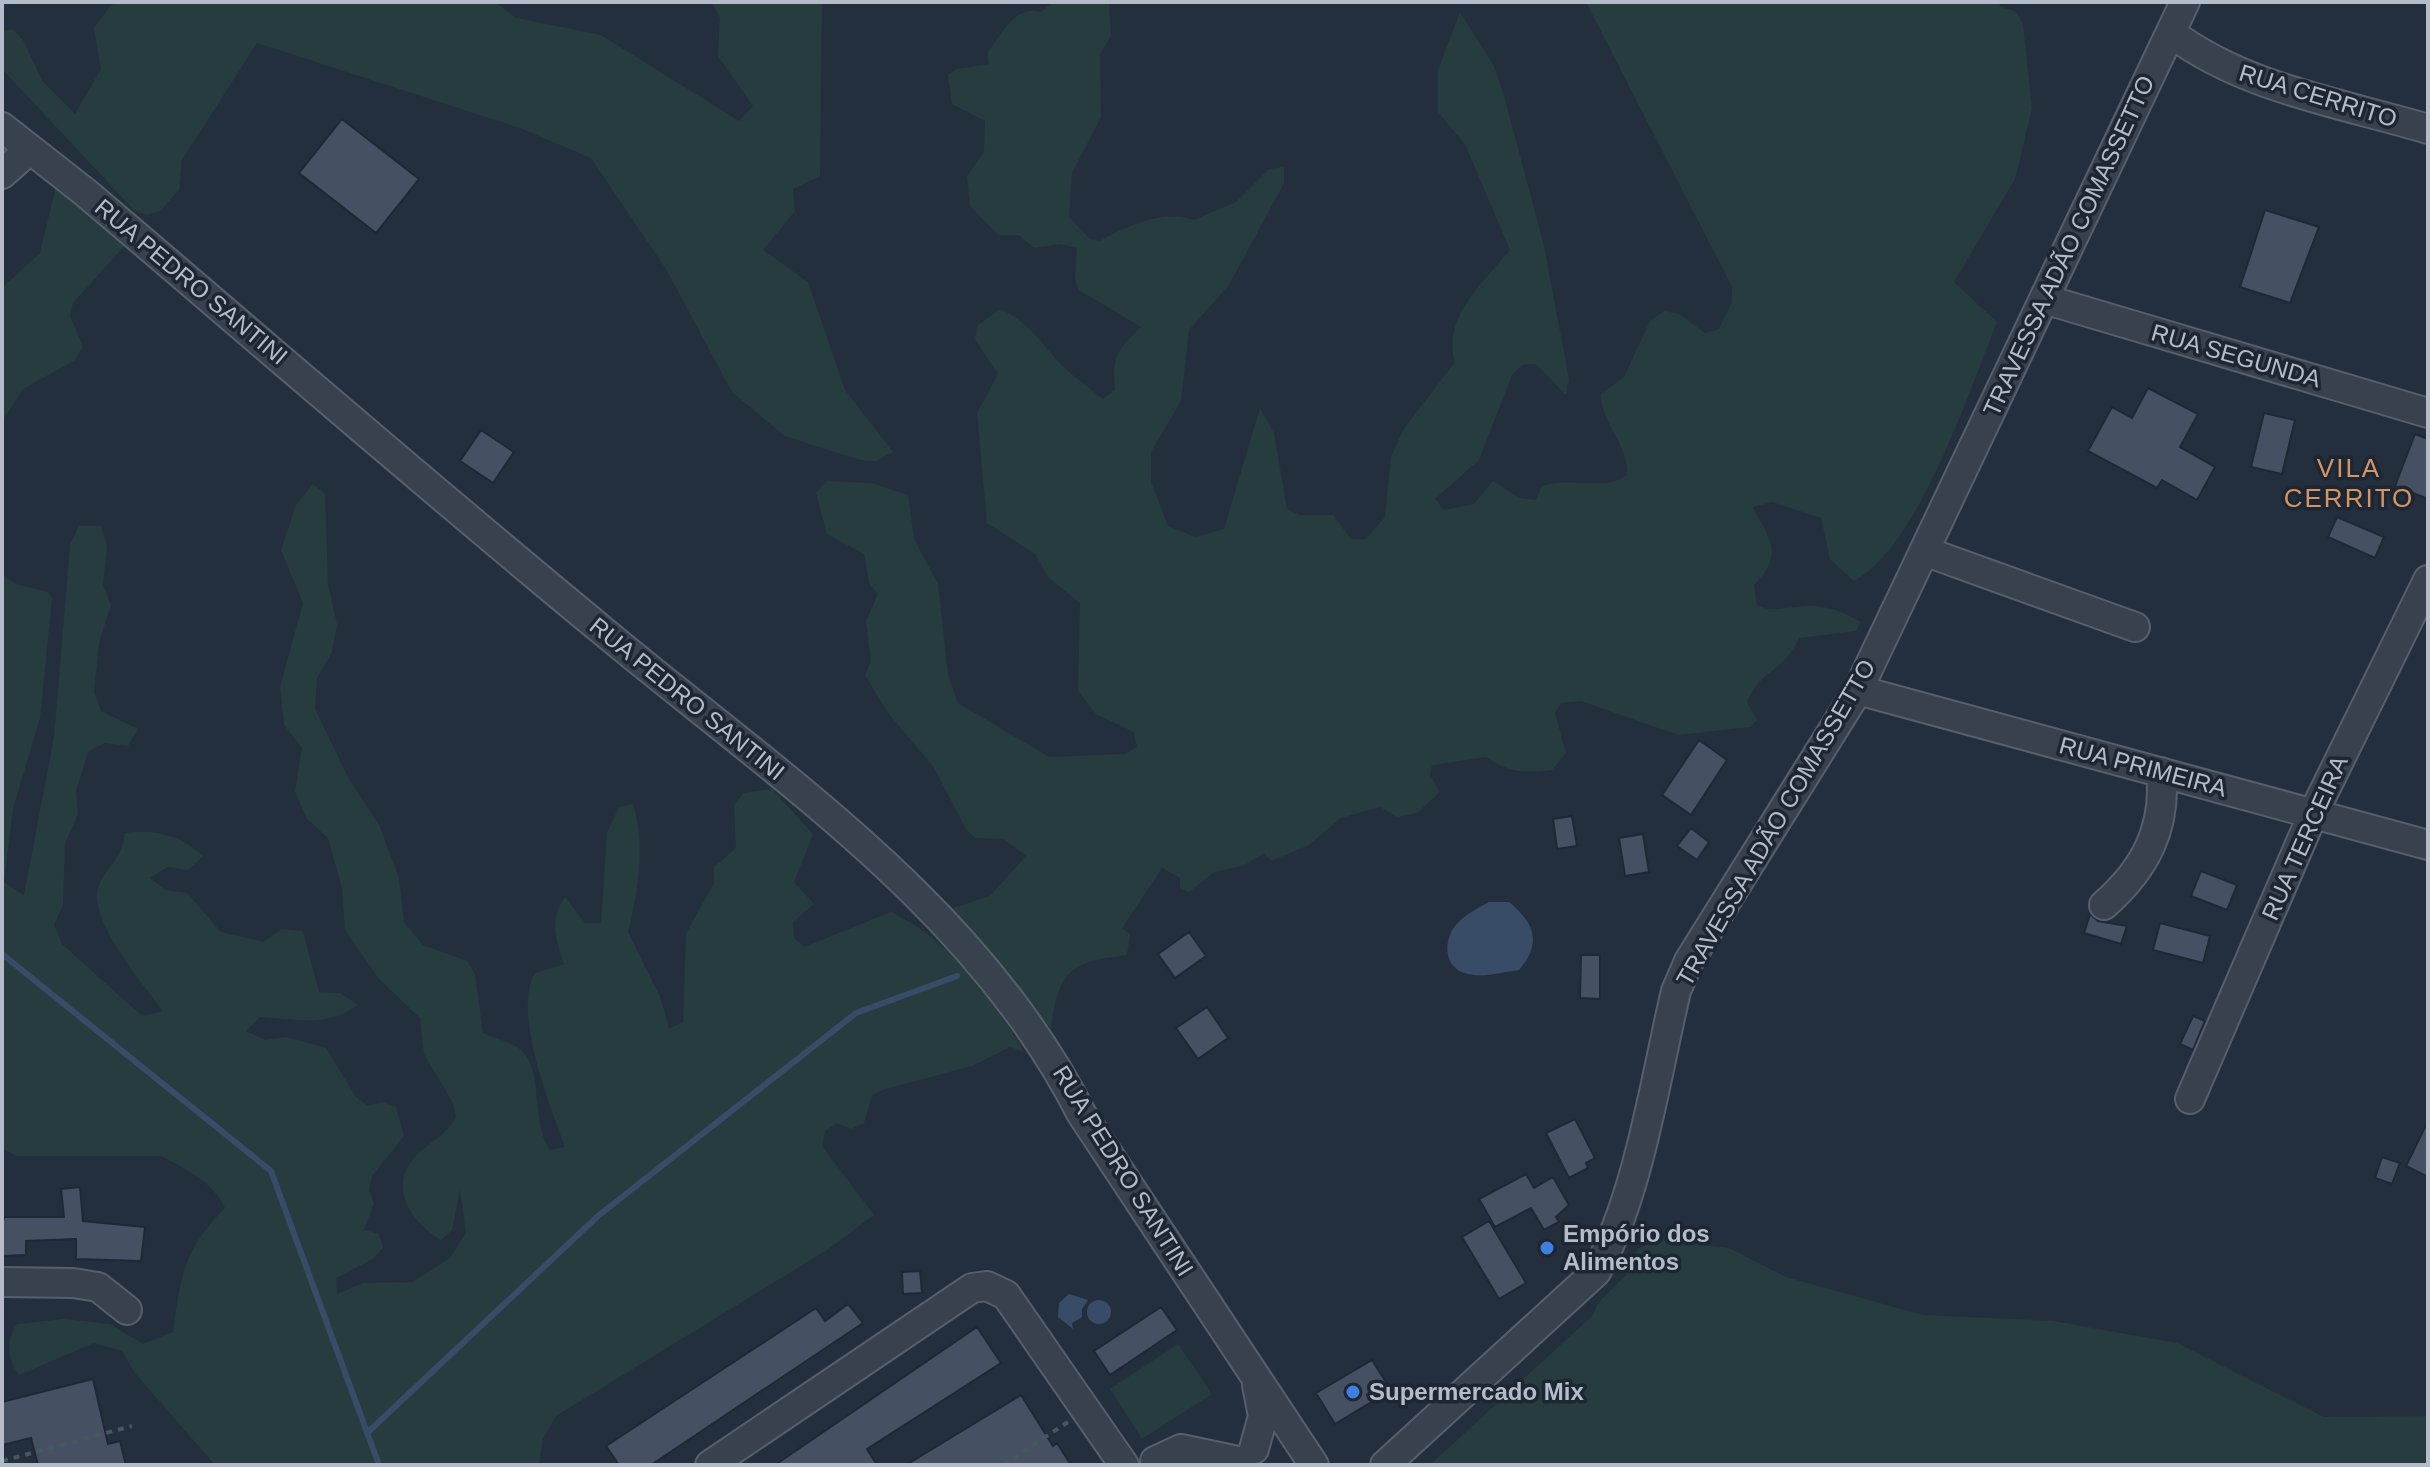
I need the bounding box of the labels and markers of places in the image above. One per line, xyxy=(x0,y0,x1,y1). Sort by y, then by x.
place label: Empório dos Alimentos xyxy=(1563,1220,1710,1275)
marker: Empório dos Alimentos xyxy=(1538,1239,1556,1257)
place label: Supermercado Mix xyxy=(1369,1378,1584,1405)
marker: Supermercado Mix xyxy=(1344,1383,1362,1401)

